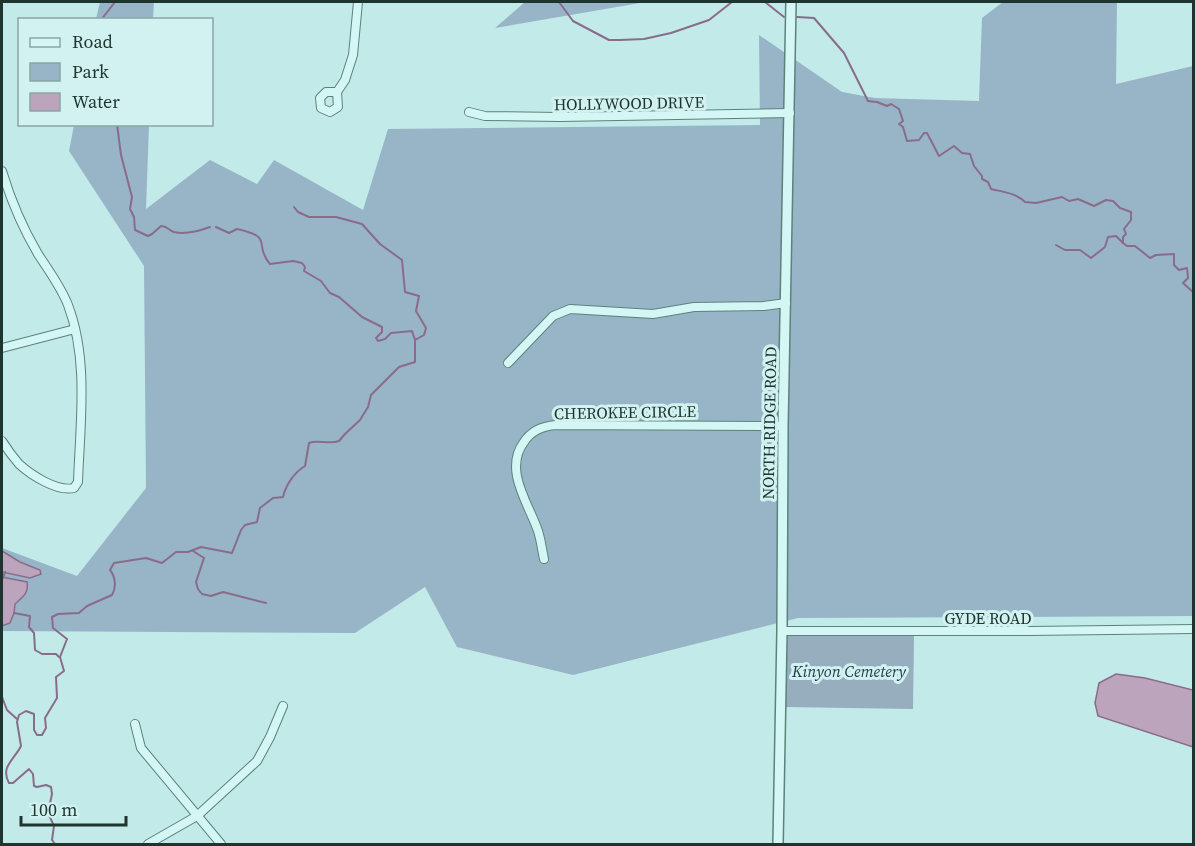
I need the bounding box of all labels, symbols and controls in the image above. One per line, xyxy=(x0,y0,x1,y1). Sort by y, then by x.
legend xyxy=(18,18,213,126)
text: Road xyxy=(72,29,113,54)
text: Park xyxy=(72,59,109,84)
text: Water xyxy=(72,89,120,114)
street label: HOLLYWOOD DRIVE xyxy=(554,91,705,115)
street label: NORTH RIDGE ROAD xyxy=(757,346,781,500)
street label: CHEROKEE CIRCLE xyxy=(554,400,697,424)
street label: GYDE ROAD xyxy=(944,607,1032,629)
park label: Kinyon Cemetery xyxy=(791,660,906,682)
scale bar xyxy=(21,789,126,827)
text: 100 m xyxy=(30,797,77,822)

